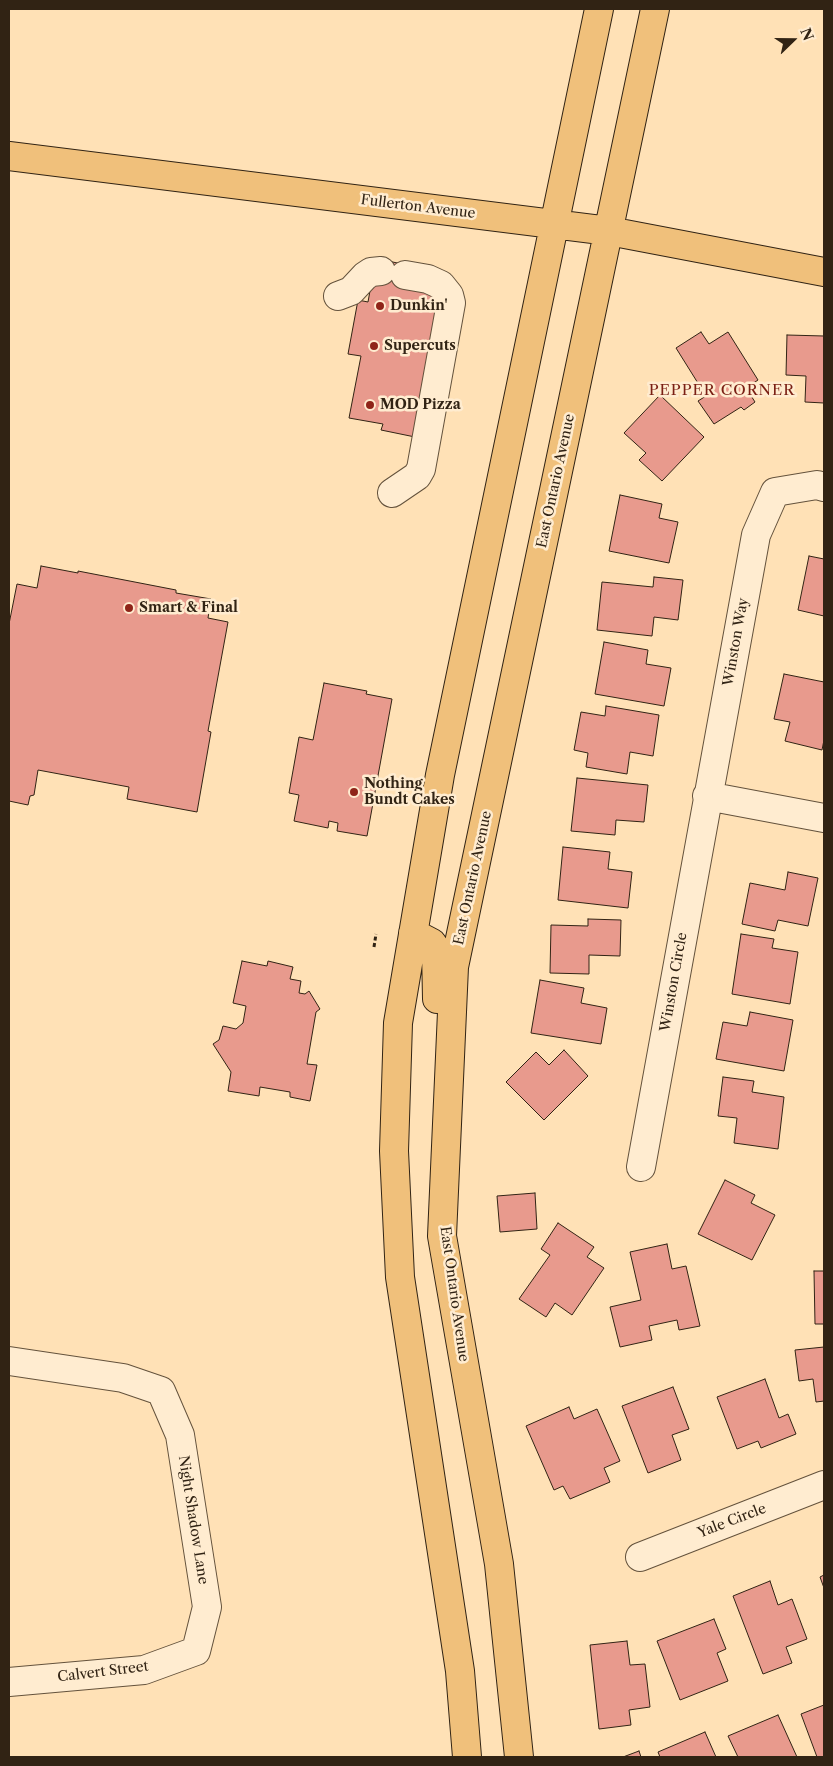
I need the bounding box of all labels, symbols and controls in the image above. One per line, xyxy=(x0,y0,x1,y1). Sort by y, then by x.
north arrow xyxy=(768,15,818,65)
text: N xyxy=(796,25,818,43)
street label: Fullerton Avenue xyxy=(360,192,476,222)
place label: Dunkin' xyxy=(390,298,448,314)
marker: Dunkin' xyxy=(374,300,386,312)
place label: Supercuts xyxy=(384,338,456,354)
marker: Supercuts xyxy=(368,340,380,352)
district label: PEPPER CORNER xyxy=(647,382,797,400)
place label: MOD Pizza xyxy=(380,397,461,413)
marker: MOD Pizza xyxy=(364,399,376,411)
street label: East Ontario Avenue xyxy=(534,412,578,550)
street label: Winston Way xyxy=(720,597,752,687)
place label: Smart & Final xyxy=(139,600,238,616)
marker: Smart & Final xyxy=(123,602,135,614)
place label: Nothing Bundt Cakes xyxy=(364,776,455,809)
marker: Nothing Bundt Cakes xyxy=(348,786,360,798)
street label: East Ontario Avenue xyxy=(451,809,495,947)
street label: Winston Circle xyxy=(657,931,691,1033)
street label: East Ontario Avenue xyxy=(436,1225,472,1363)
street label: Night Shadow Lane xyxy=(175,1454,211,1586)
street label: Yale Circle xyxy=(695,1500,769,1542)
street label: Calvert Street xyxy=(57,1658,149,1686)

